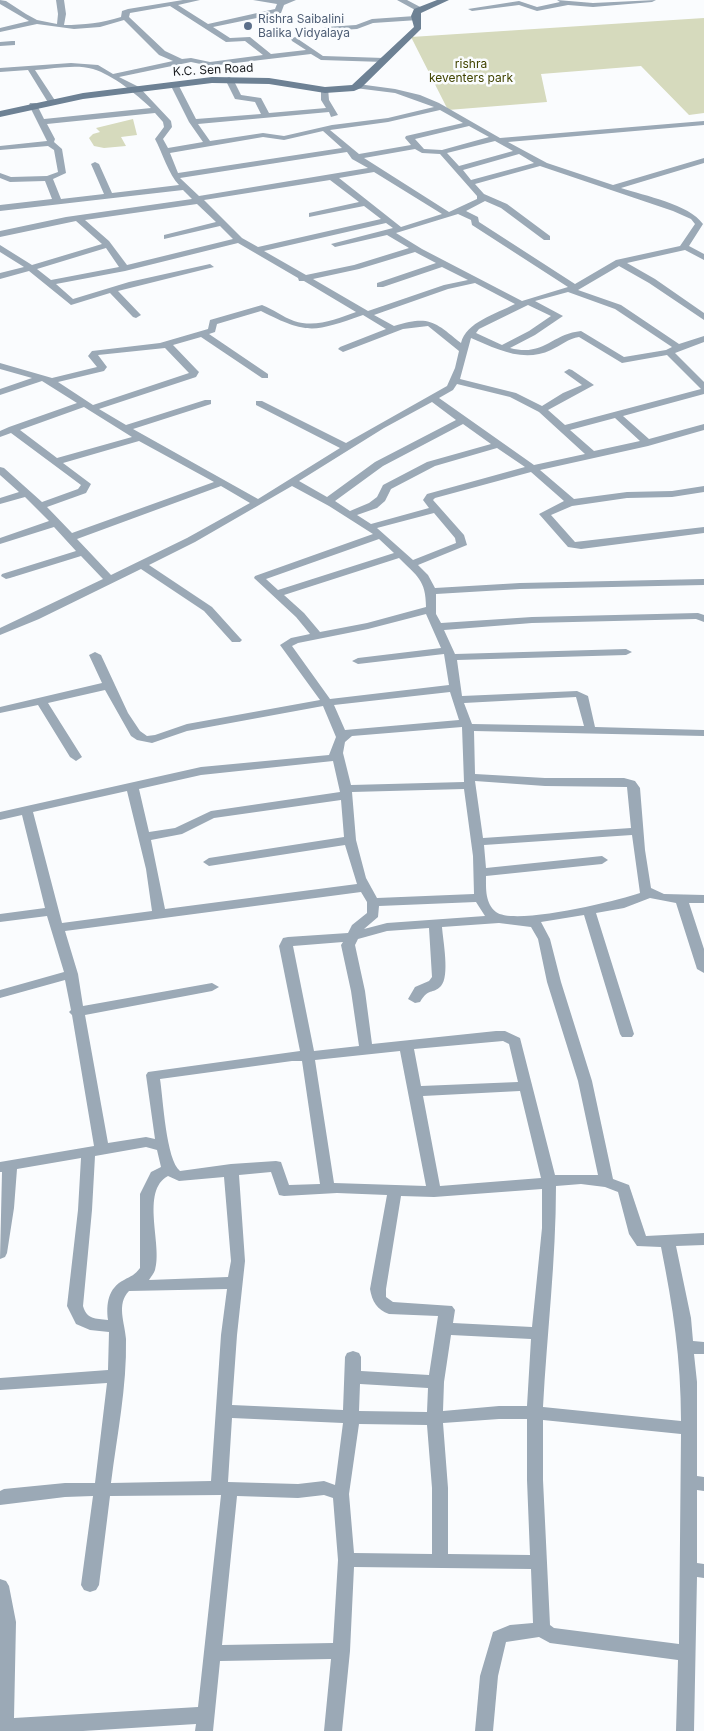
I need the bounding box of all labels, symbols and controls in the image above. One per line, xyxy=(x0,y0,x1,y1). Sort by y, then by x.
place label: Rishra Saibalini Balika Vidyalaya xyxy=(258,12,350,40)
marker: Rishra Saibalini Balika Vidyalaya xyxy=(242,20,254,32)
park label: rishra keventers park xyxy=(429,57,513,85)
street label: K.C. Sen Road xyxy=(172,61,254,79)

